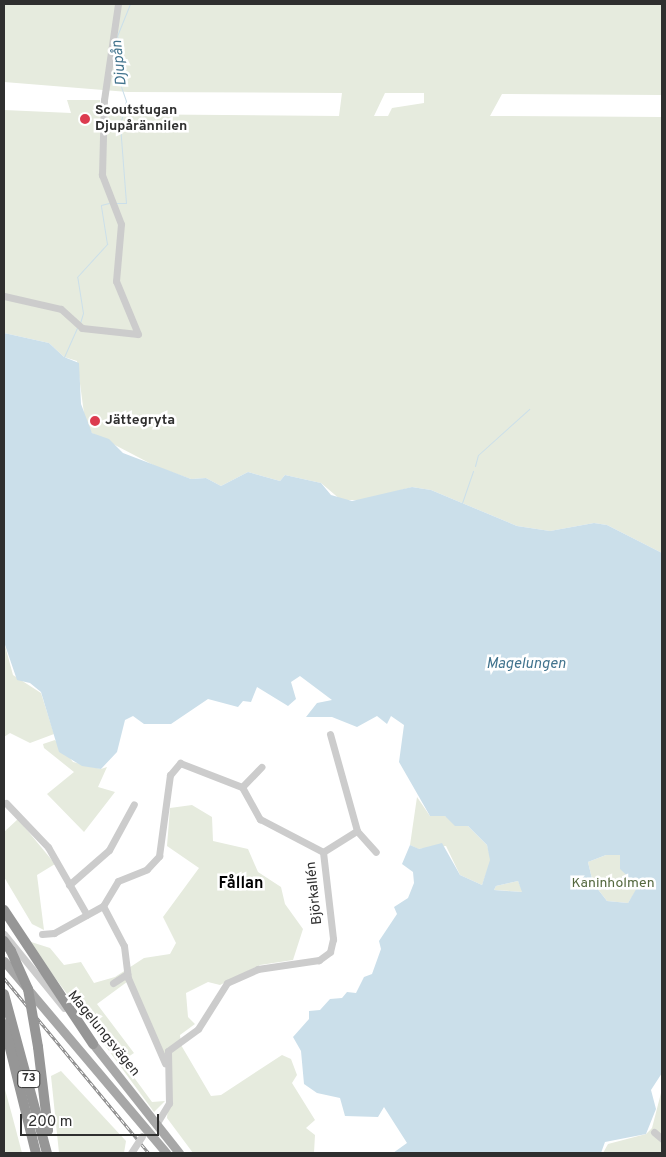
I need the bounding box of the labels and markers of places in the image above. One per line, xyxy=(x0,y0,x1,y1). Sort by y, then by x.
place label: Scoutstugan Djupårännilen xyxy=(95,103,187,136)
marker: Scoutstugan Djupårännilen xyxy=(79,113,91,125)
place label: Jättegryta xyxy=(105,413,175,429)
marker: Jättegryta xyxy=(89,415,101,427)

